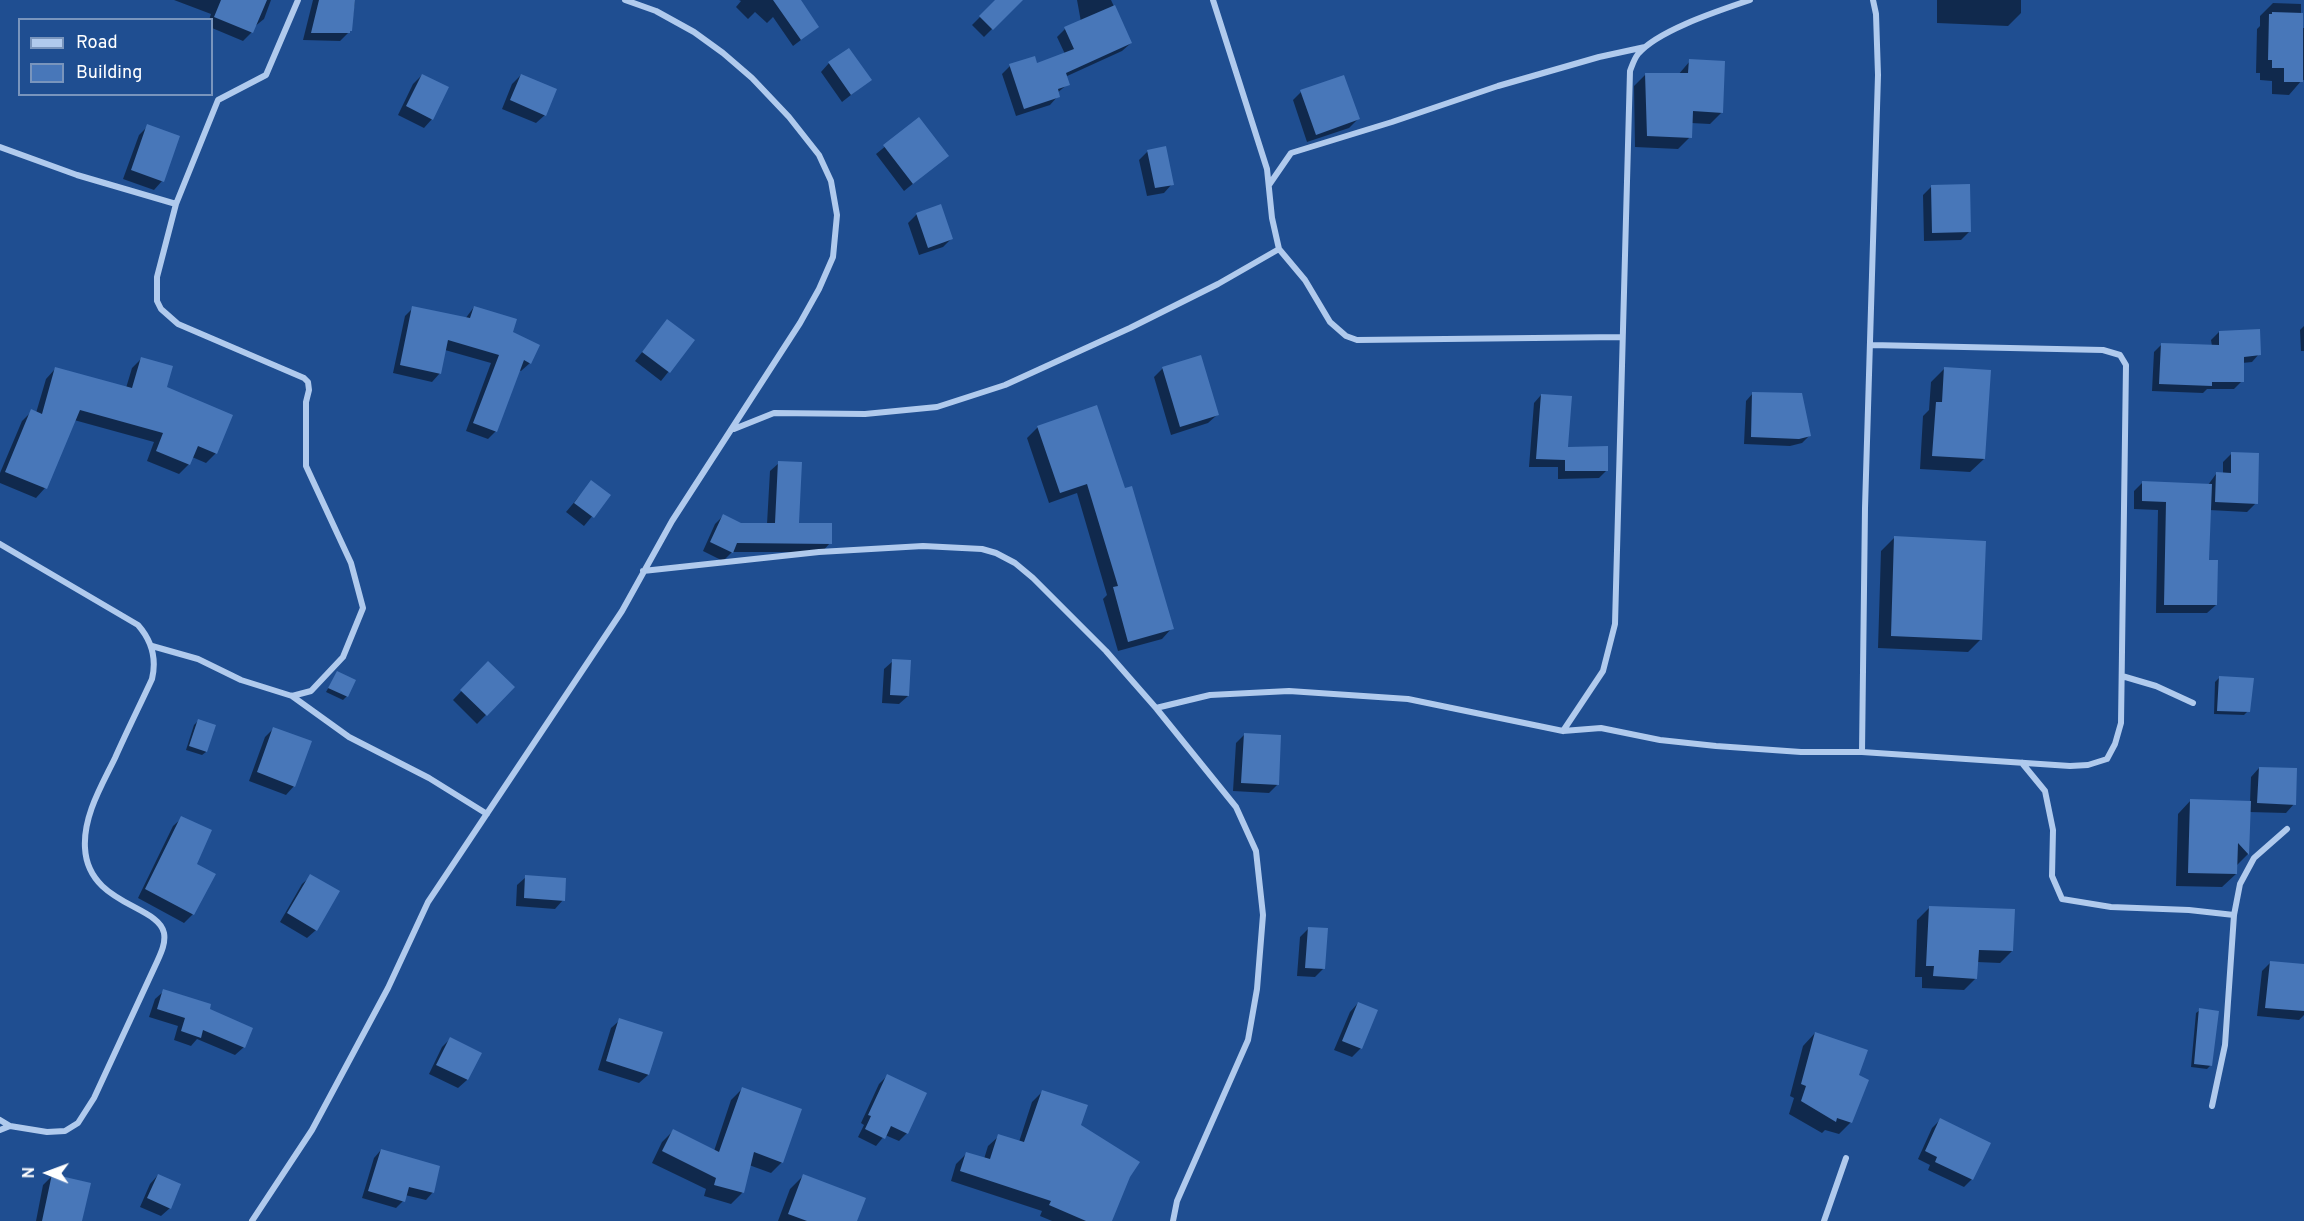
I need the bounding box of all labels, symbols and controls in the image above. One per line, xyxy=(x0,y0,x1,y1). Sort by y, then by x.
legend xyxy=(18,18,213,96)
text: Road xyxy=(76,32,118,55)
text: Building xyxy=(76,62,142,85)
north arrow xyxy=(18,1143,78,1203)
text: N xyxy=(20,1167,40,1179)

